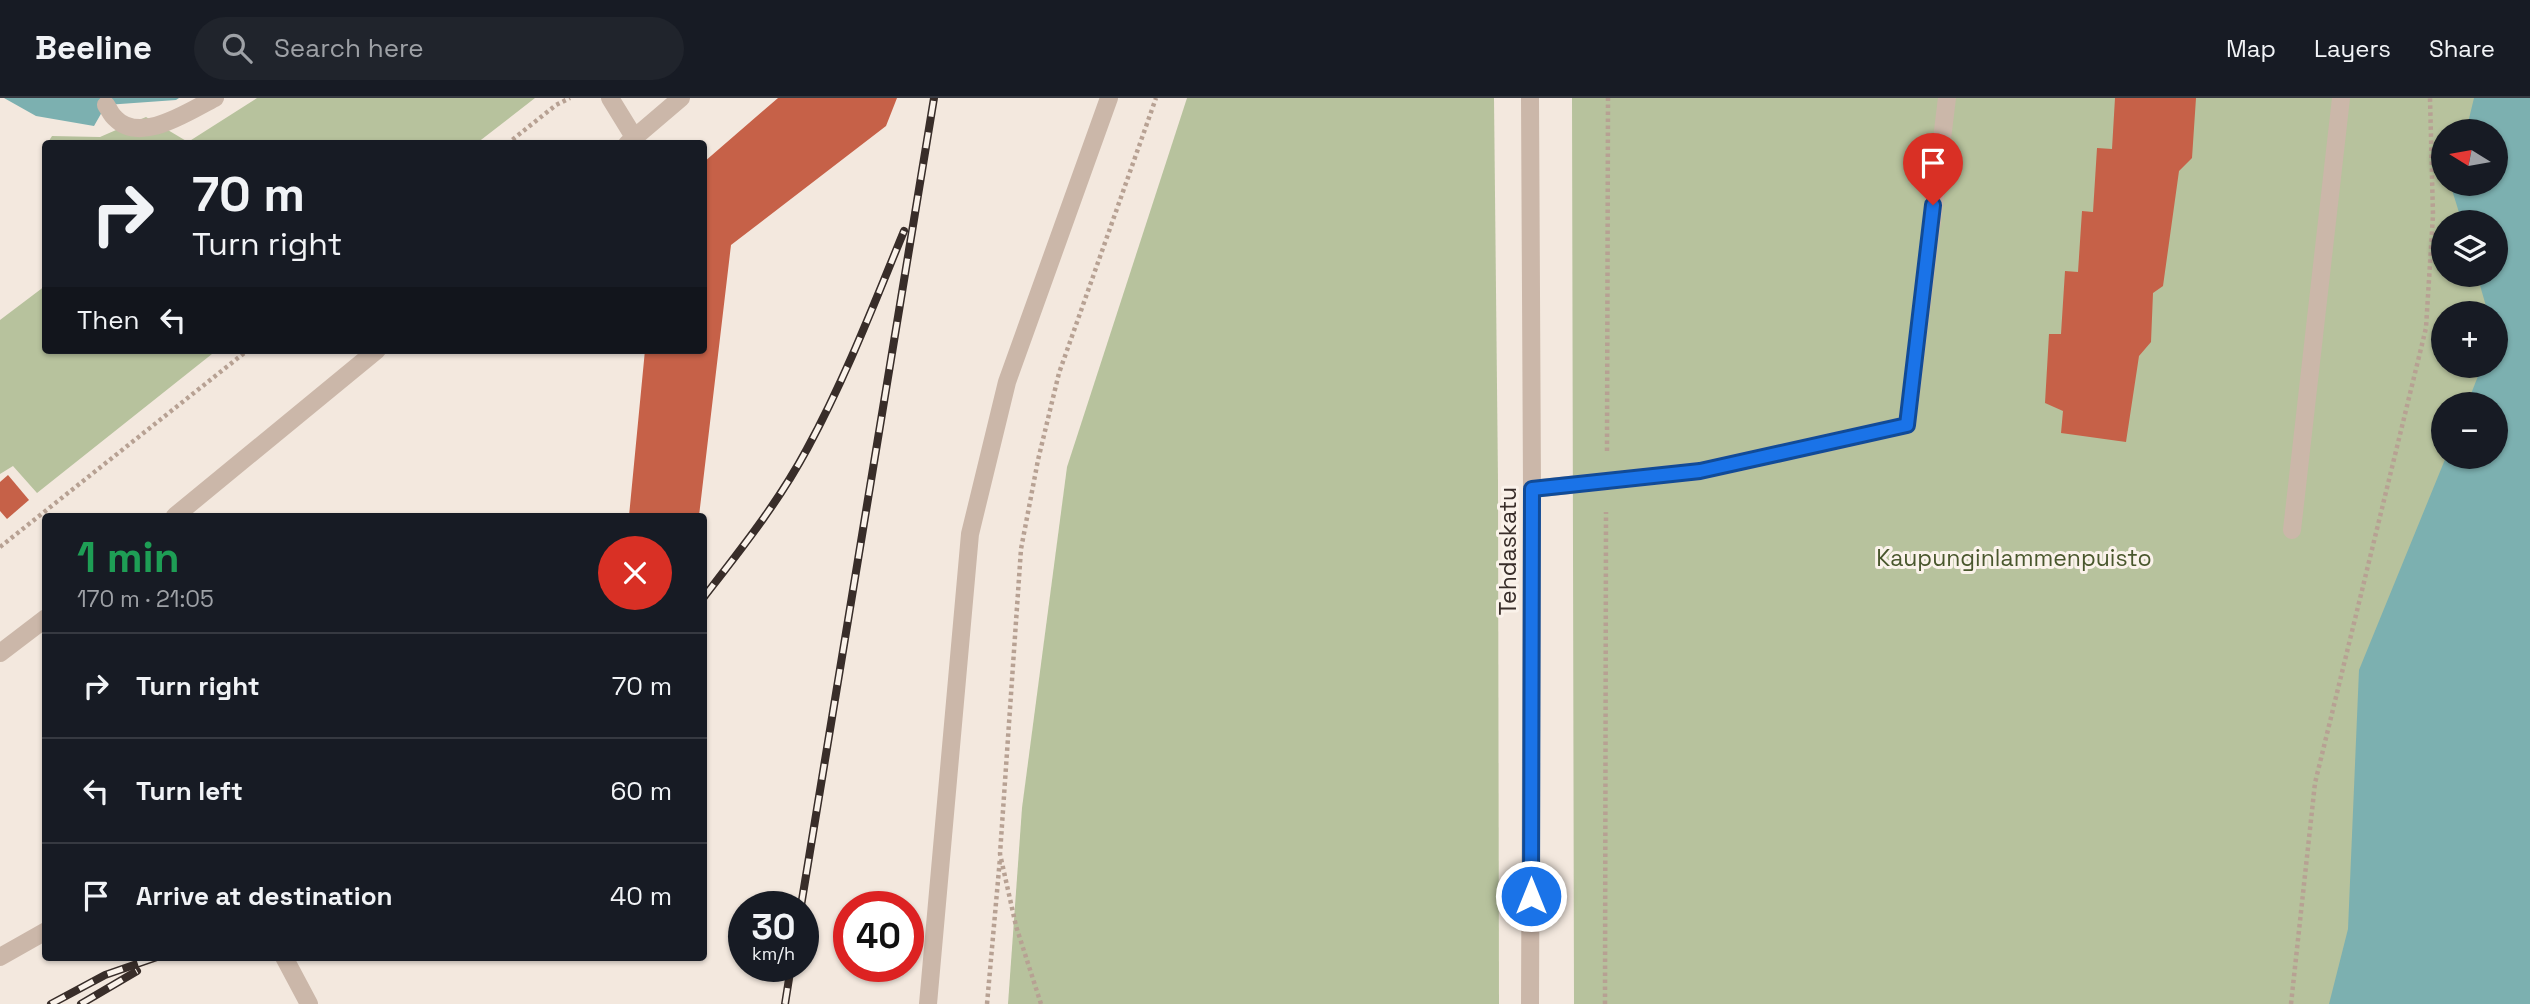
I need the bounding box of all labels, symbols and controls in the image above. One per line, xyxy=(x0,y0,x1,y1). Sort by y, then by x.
search box xyxy=(194,17,684,80)
text: Beeline xyxy=(35,27,152,69)
icon: search xyxy=(218,29,256,67)
text: Search here xyxy=(274,31,424,65)
text: Map xyxy=(2226,33,2276,64)
text: Layers xyxy=(2314,33,2391,64)
text: Share xyxy=(2429,33,2495,64)
north arrow xyxy=(2431,119,2508,196)
map controls xyxy=(2431,119,2508,469)
pin xyxy=(1903,133,1963,205)
icon: arrive xyxy=(1914,144,1952,182)
text: 70 m xyxy=(192,163,305,225)
icon: right xyxy=(77,168,168,259)
button: layers xyxy=(2431,210,2508,287)
text: Turn right xyxy=(192,224,342,264)
icon: left xyxy=(154,301,192,339)
button: + xyxy=(2431,301,2508,378)
text: Then xyxy=(77,303,140,337)
button: − xyxy=(2431,392,2508,469)
street label: Tehdaskatu xyxy=(1493,487,1523,615)
text: 1 min xyxy=(77,531,180,584)
button: close xyxy=(598,536,672,610)
park label: Kaupunginlammenpuisto xyxy=(1876,543,2152,573)
text: 170 m · 21:05 xyxy=(77,584,214,614)
icon: right xyxy=(77,667,115,705)
text: Turn right xyxy=(136,669,260,703)
text: 70 m xyxy=(612,669,672,703)
icon: left xyxy=(77,772,115,810)
text: Turn left xyxy=(136,774,243,808)
text: 60 m xyxy=(610,774,672,808)
position arrow xyxy=(1494,859,1568,933)
icon: arrive xyxy=(77,877,115,915)
text: Arrive at destination xyxy=(136,879,393,913)
text: 40 m xyxy=(610,879,672,913)
speed limit sign: 40 xyxy=(833,891,924,982)
text: 30 xyxy=(752,905,795,949)
text: km/h xyxy=(752,942,795,965)

